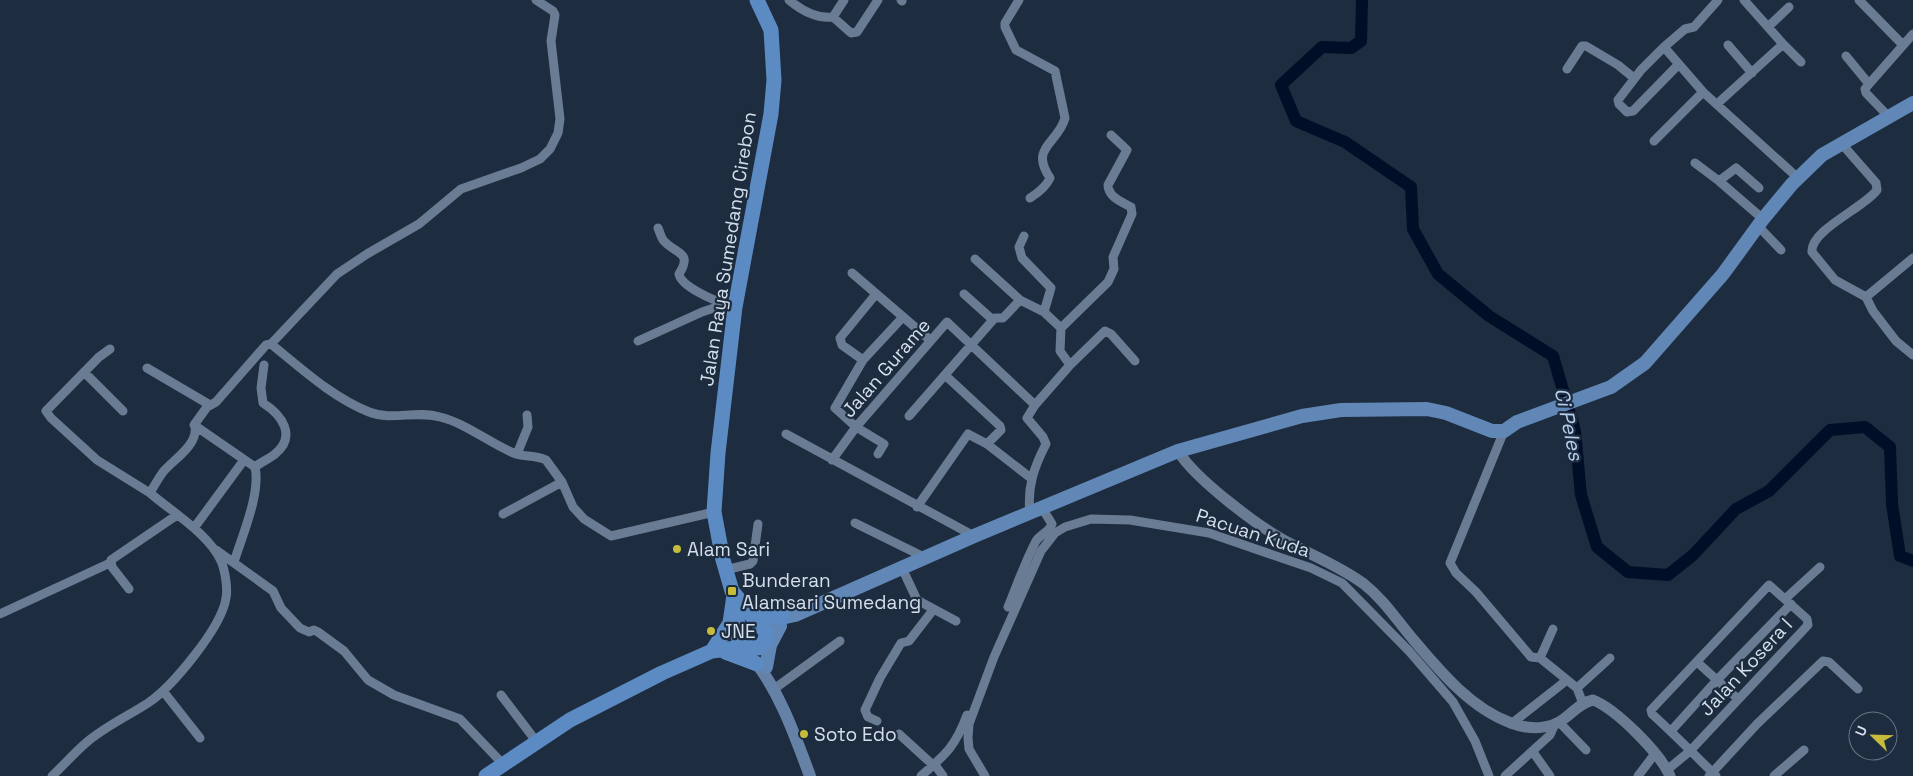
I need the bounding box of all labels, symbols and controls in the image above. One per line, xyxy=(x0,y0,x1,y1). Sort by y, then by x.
street label: Jalan Raya Sumedang Cirebon xyxy=(694,110,762,388)
street label: Jalan Gurame xyxy=(836,313,936,423)
water label: Ci Peles xyxy=(1549,385,1590,464)
street label: Pacuan Kuda xyxy=(1193,503,1313,563)
place label: Alam Sari xyxy=(687,537,770,562)
marker: Alam Sari xyxy=(671,543,683,555)
place label: Bunderan Alamsari Sumedang xyxy=(742,568,921,615)
marker: Bunderan Alamsari Sumedang xyxy=(726,585,738,597)
street label: Jalan Kosera I xyxy=(1694,613,1798,721)
place label: JNE xyxy=(721,619,756,644)
marker: JNE xyxy=(705,625,717,637)
north arrow xyxy=(1848,711,1898,761)
place label: Soto Edo xyxy=(814,722,897,747)
text: U xyxy=(1851,723,1871,739)
marker: Soto Edo xyxy=(798,728,810,740)

